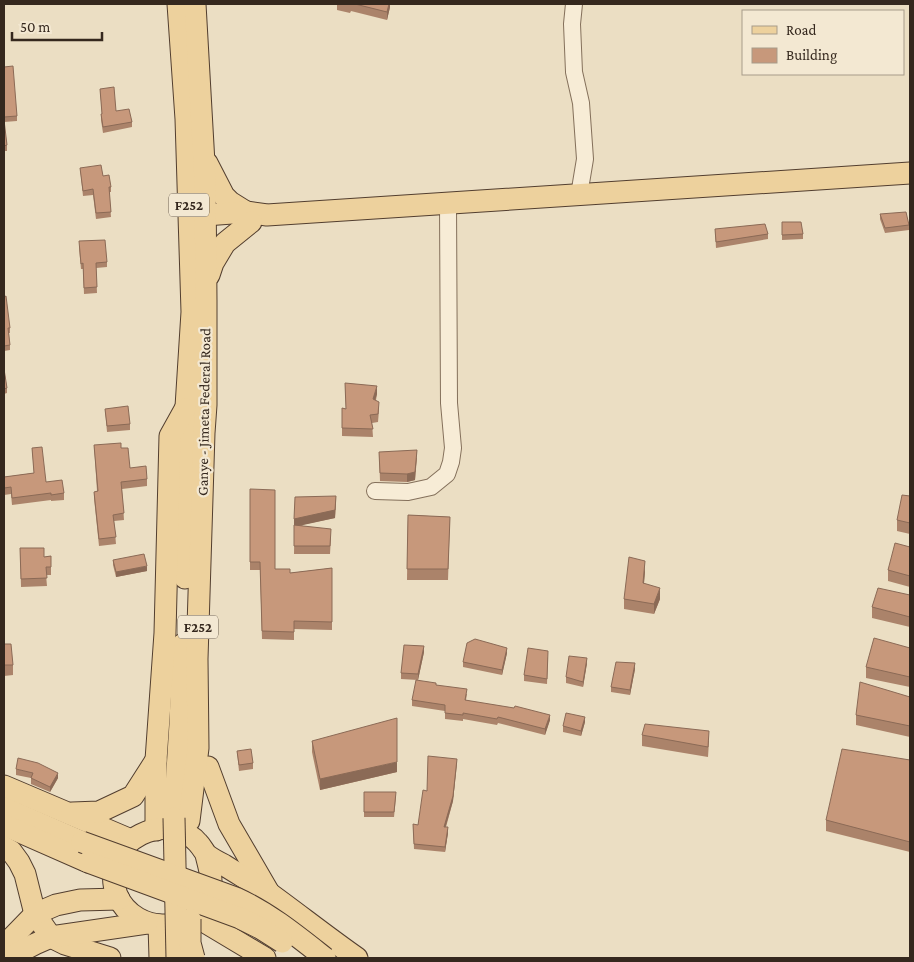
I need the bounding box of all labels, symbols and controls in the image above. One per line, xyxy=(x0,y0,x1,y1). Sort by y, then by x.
scale bar xyxy=(12,10,102,42)
legend xyxy=(742,10,904,75)
text: 50 m xyxy=(20,19,50,35)
text: Road xyxy=(786,22,817,38)
text: Building xyxy=(786,47,837,64)
road number: F252 xyxy=(169,194,209,216)
street label: Ganye - Jimeta Federal Road xyxy=(195,328,214,496)
road number: F252 xyxy=(178,616,218,638)

